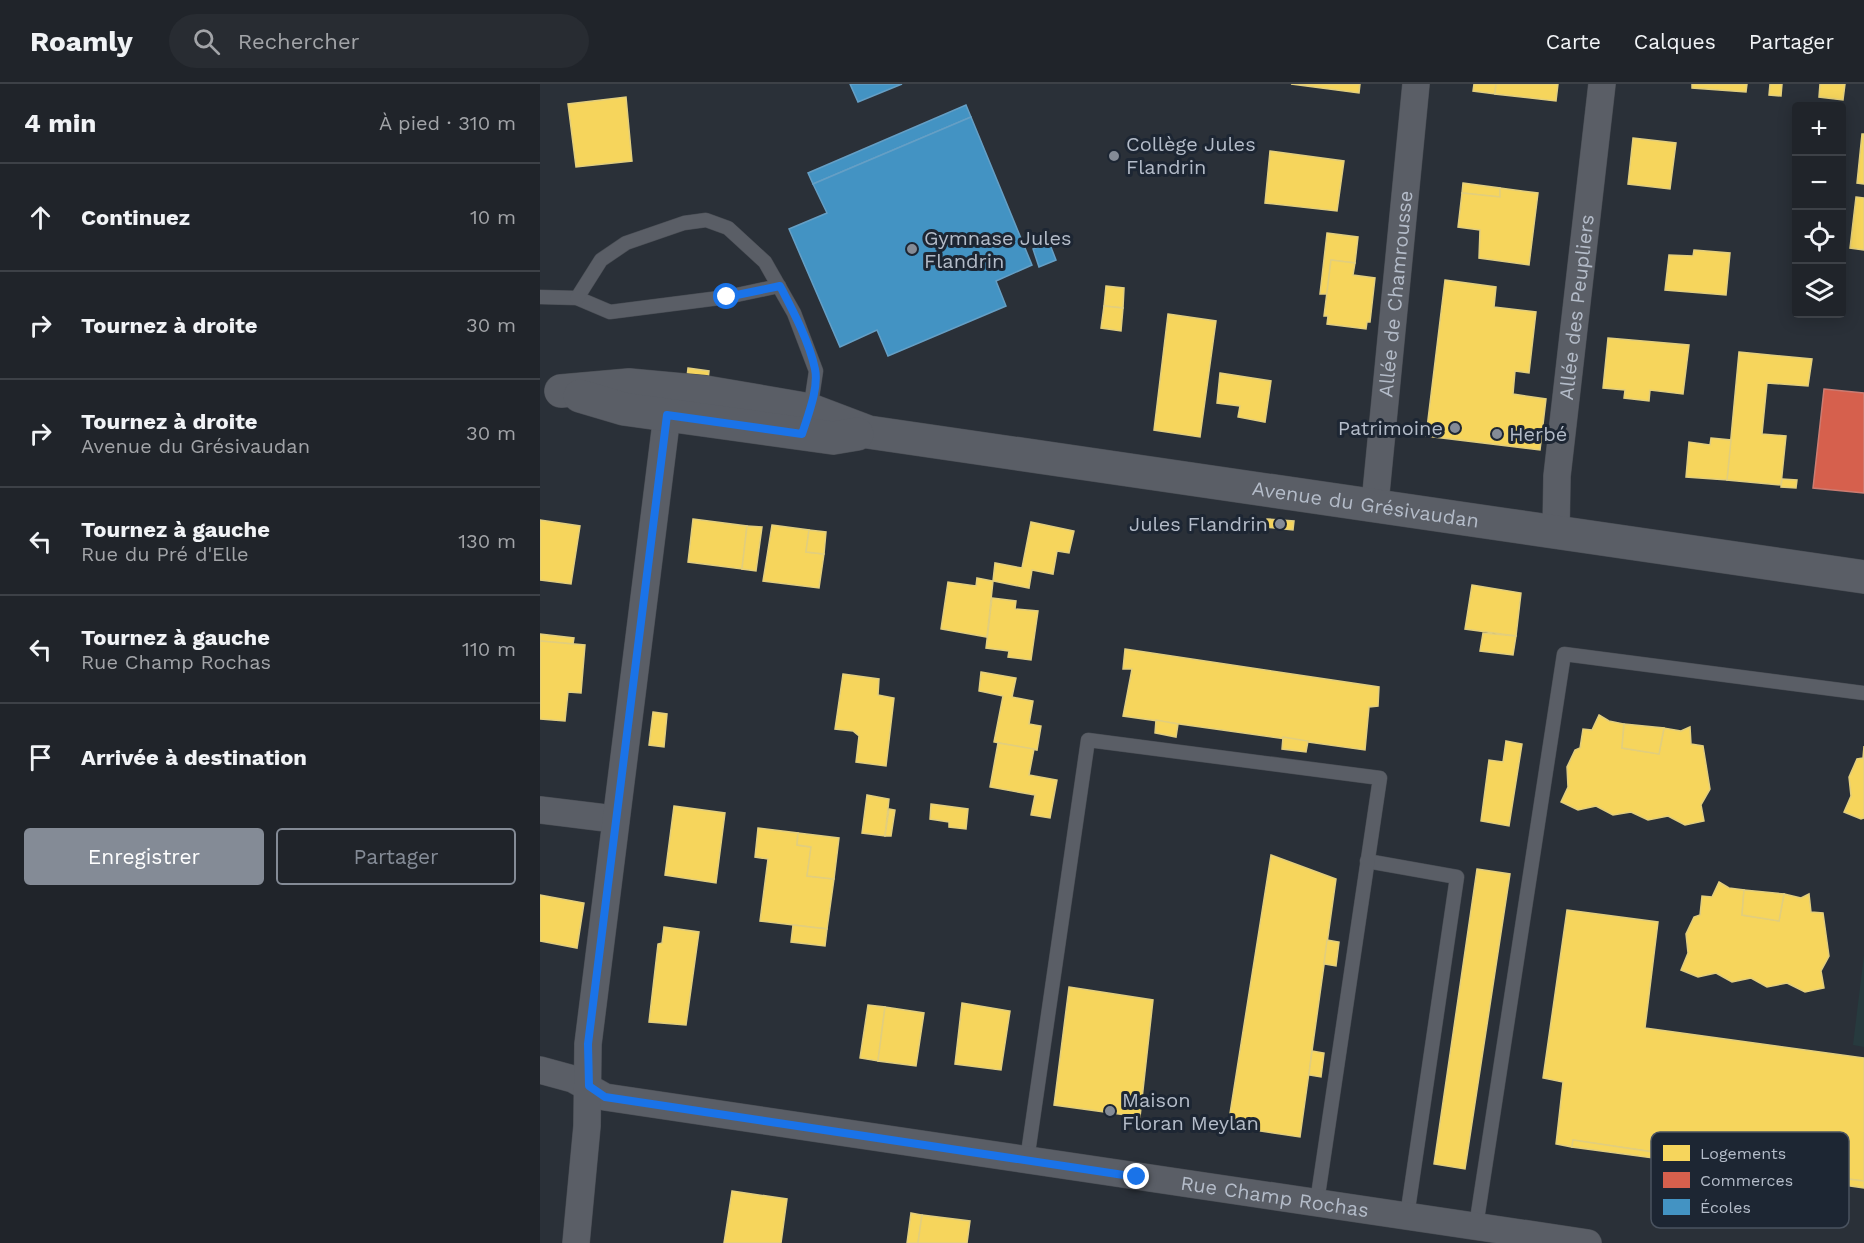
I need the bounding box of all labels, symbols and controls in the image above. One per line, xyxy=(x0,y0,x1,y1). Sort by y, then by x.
search box xyxy=(169,14,589,68)
text: Roamly xyxy=(30,25,133,58)
icon: search xyxy=(190,25,223,58)
text: Rechercher xyxy=(238,29,360,54)
text: Carte xyxy=(1546,29,1601,54)
text: Calques xyxy=(1634,29,1716,54)
text: Partager xyxy=(1749,29,1834,54)
map controls xyxy=(1792,102,1846,318)
button: + xyxy=(1792,102,1846,156)
text: 4 min xyxy=(24,108,96,138)
text: À pied · 310 m xyxy=(379,111,516,135)
place label: Collège Jules Flandrin xyxy=(1126,132,1256,179)
marker: Collège Jules Flandrin xyxy=(1107,149,1121,163)
button: − xyxy=(1792,156,1846,210)
street label: Allée de Chamrousse xyxy=(1373,190,1418,398)
icon: ahead xyxy=(24,201,57,234)
text: Continuez xyxy=(81,205,190,230)
text: 10 m xyxy=(470,205,516,229)
button: locate xyxy=(1792,210,1846,264)
street label: Allée des Peupliers xyxy=(1554,213,1599,401)
place label: Gymnase Jules Flandrin xyxy=(924,226,1072,273)
marker: Gymnase Jules Flandrin xyxy=(905,242,919,256)
button: layers xyxy=(1792,264,1846,318)
route start xyxy=(713,283,739,309)
icon: right xyxy=(24,309,57,342)
text: Tournez à droite xyxy=(81,313,258,338)
text: 30 m xyxy=(466,313,516,337)
text: Tournez à droite xyxy=(81,409,258,434)
place label: Patrimoine xyxy=(1338,416,1443,440)
icon: right xyxy=(24,417,57,450)
text: 30 m xyxy=(466,421,516,445)
marker: Patrimoine xyxy=(1448,421,1462,435)
place label: Herbé xyxy=(1509,422,1567,446)
marker: Herbé xyxy=(1490,427,1504,441)
text: Avenue du Grésivaudan xyxy=(81,434,310,458)
street label: Avenue du Grésivaudan xyxy=(1250,476,1481,533)
place label: Jules Flandrin xyxy=(1129,512,1268,536)
text: Tournez à gauche xyxy=(81,517,270,542)
marker: Jules Flandrin xyxy=(1273,517,1287,531)
icon: left xyxy=(24,525,57,558)
text: 130 m xyxy=(458,529,516,553)
text: Rue du Pré d'Elle xyxy=(81,542,249,566)
text: Tournez à gauche xyxy=(81,625,270,650)
icon: left xyxy=(24,633,57,666)
text: 110 m xyxy=(462,637,516,661)
text: Rue Champ Rochas xyxy=(81,650,271,674)
icon: arrive xyxy=(24,741,57,774)
text: Arrivée à destination xyxy=(81,745,307,770)
button: Enregistrer xyxy=(24,828,264,885)
button: Partager xyxy=(276,828,516,885)
place label: Maison Floran Meylan xyxy=(1122,1088,1259,1135)
marker: Maison Floran Meylan xyxy=(1103,1104,1117,1118)
legend xyxy=(1651,1132,1849,1228)
text: Logements xyxy=(1700,1144,1786,1163)
route end xyxy=(1123,1163,1149,1189)
street label: Rue Champ Rochas xyxy=(1179,1171,1371,1222)
text: Commerces xyxy=(1700,1171,1793,1190)
text: Écoles xyxy=(1700,1198,1751,1217)

